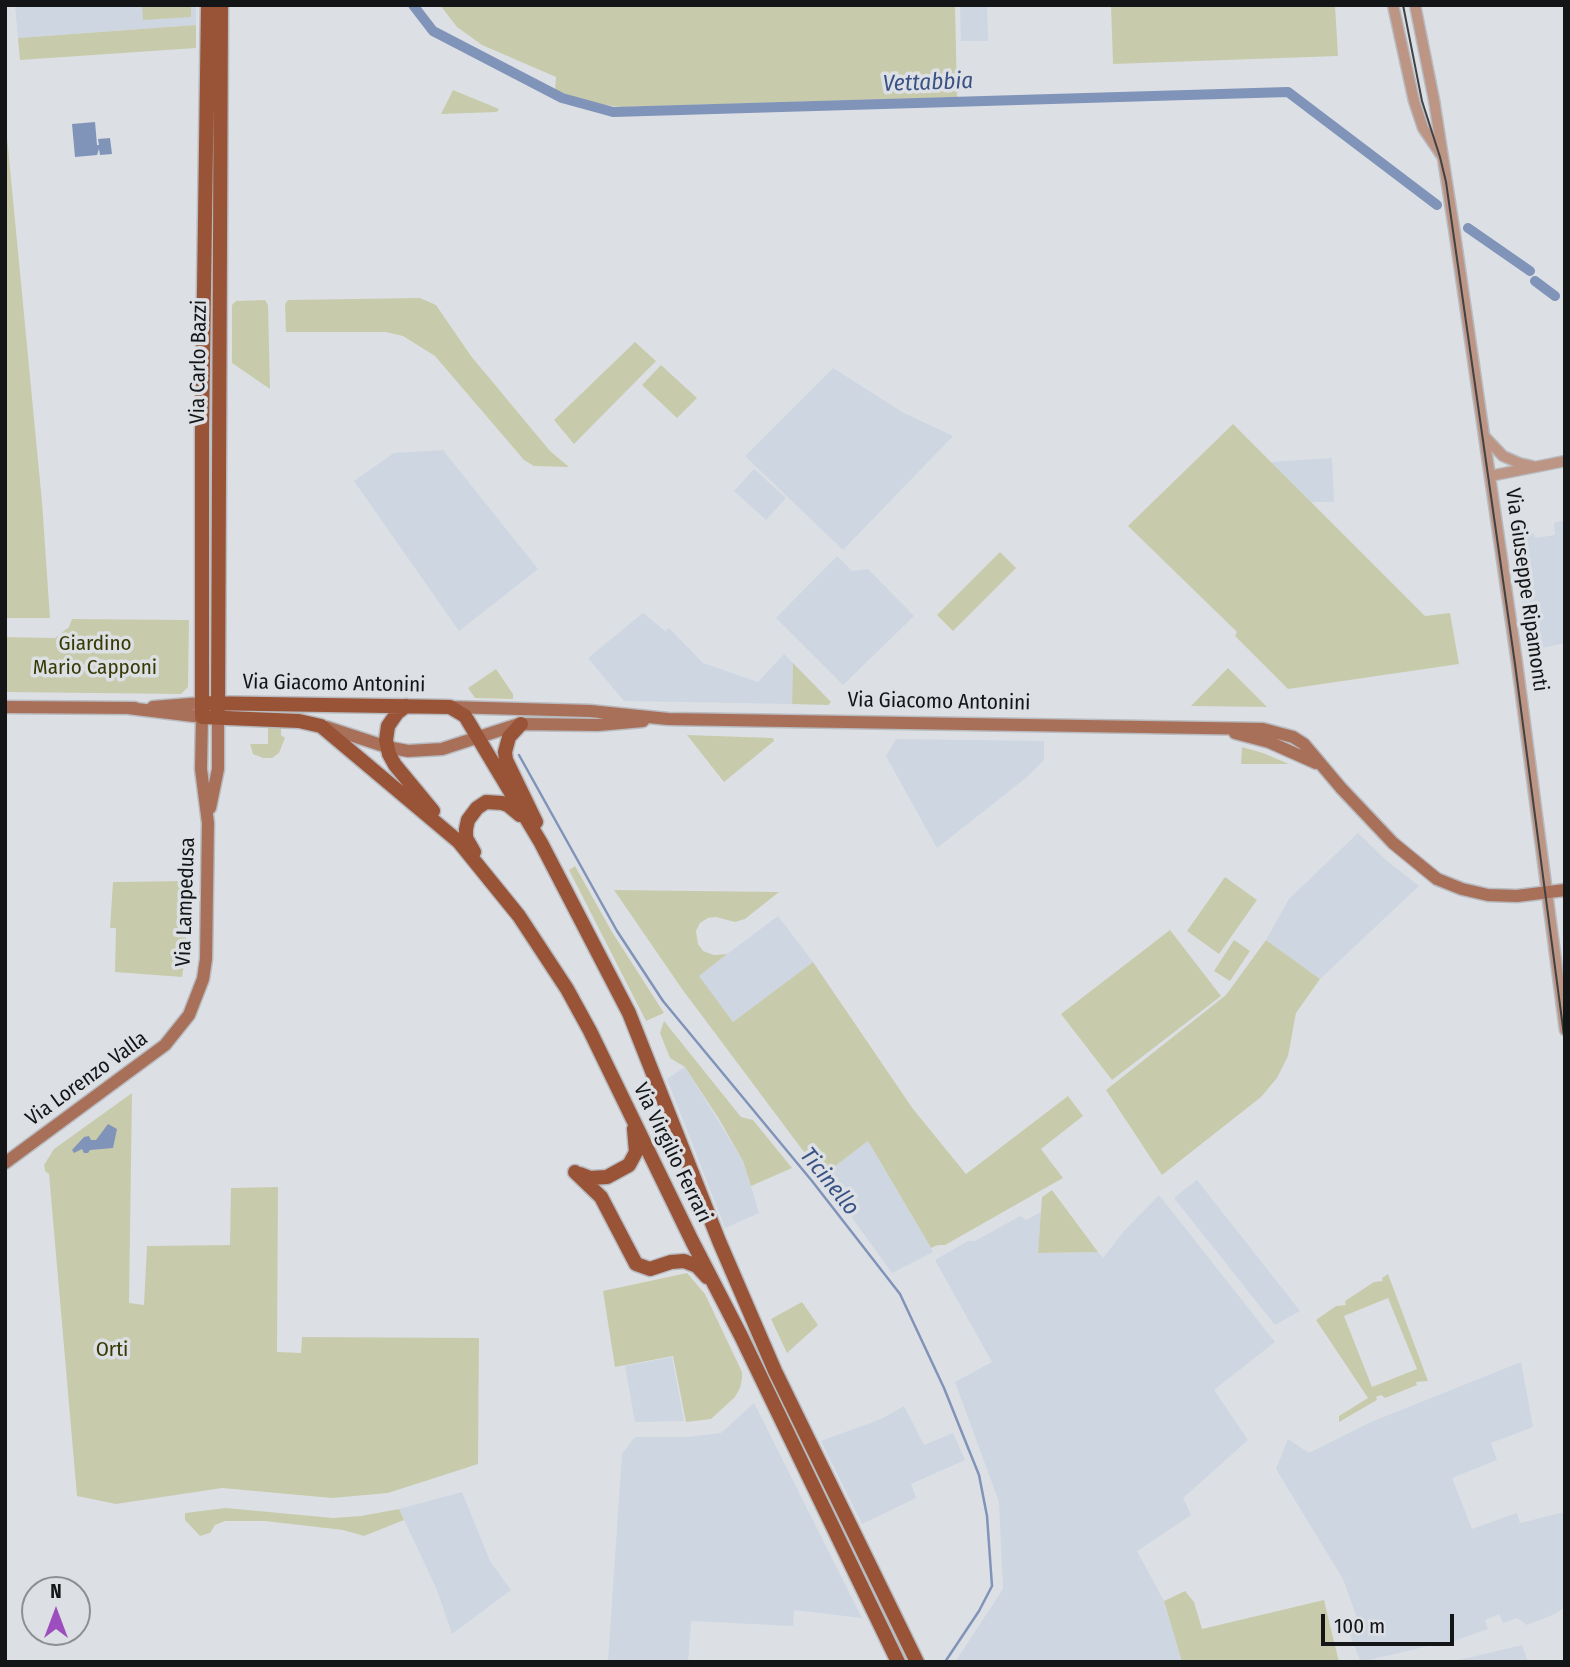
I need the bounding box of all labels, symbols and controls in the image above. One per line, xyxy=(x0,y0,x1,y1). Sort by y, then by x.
water label: Vettabbia xyxy=(882,68,974,98)
street label: Via Carlo Bazzi xyxy=(185,300,213,424)
street label: Via Giuseppe Ripamonti xyxy=(1499,487,1553,693)
park label: Giardino Mario Capponi xyxy=(33,631,157,681)
street label: Via Giacomo Antonini xyxy=(242,670,426,698)
street label: Via Giacomo Antonini xyxy=(847,688,1031,716)
street label: Via Lampedusa xyxy=(171,837,201,967)
street label: Via Lorenzo Valla xyxy=(21,1026,153,1132)
street label: Via Virgilio Ferrari xyxy=(627,1079,717,1227)
water label: Ticinello xyxy=(793,1143,865,1221)
park label: Orti xyxy=(96,1337,128,1363)
north arrow xyxy=(21,1576,91,1646)
text: N xyxy=(50,1580,62,1603)
scale bar xyxy=(1325,1600,1458,1644)
text: 100 m xyxy=(1334,1613,1385,1639)

